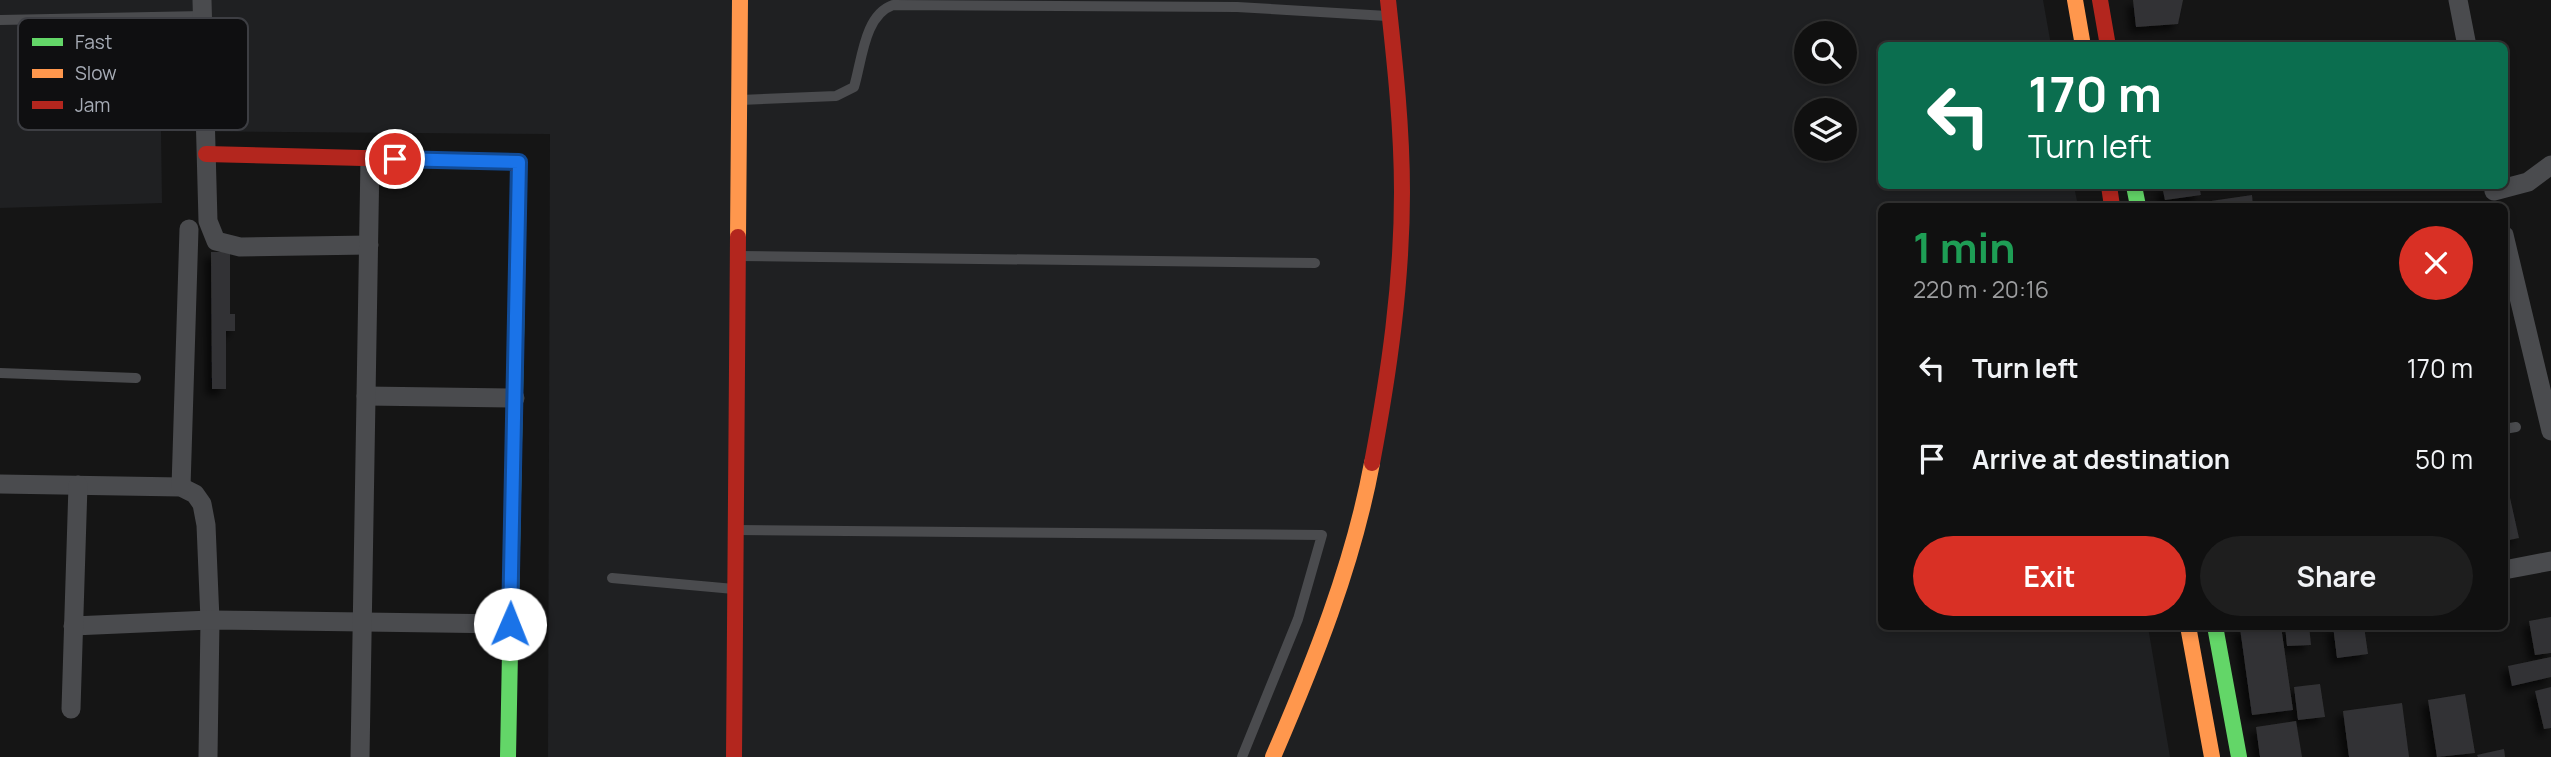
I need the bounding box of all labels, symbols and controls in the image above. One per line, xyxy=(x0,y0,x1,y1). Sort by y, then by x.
legend xyxy=(18,18,248,130)
map controls xyxy=(1794,21,1857,161)
button: search xyxy=(1794,21,1857,84)
text: Fast xyxy=(75,29,112,55)
text: Slow xyxy=(75,60,117,86)
text: 170 m xyxy=(2028,60,2162,127)
icon: left xyxy=(1913,70,2004,161)
text: Jam xyxy=(75,92,110,118)
button: layers xyxy=(1794,98,1857,161)
text: Turn left xyxy=(2028,124,2152,168)
pin xyxy=(365,129,425,189)
icon: arrive xyxy=(376,140,414,178)
text: 1 min xyxy=(1913,218,2016,276)
button: close xyxy=(2399,226,2473,300)
text: 220 m · 20:16 xyxy=(1913,273,2049,305)
icon: left xyxy=(1913,349,1951,387)
text: Turn left xyxy=(1972,350,2079,386)
text: 170 m xyxy=(2407,350,2473,386)
icon: arrive xyxy=(1913,440,1951,478)
text: Arrive at destination xyxy=(1972,441,2230,477)
text: 50 m xyxy=(2415,441,2473,477)
button: Exit xyxy=(1913,536,2186,616)
button: Share xyxy=(2200,536,2473,616)
position arrow xyxy=(473,587,547,661)

